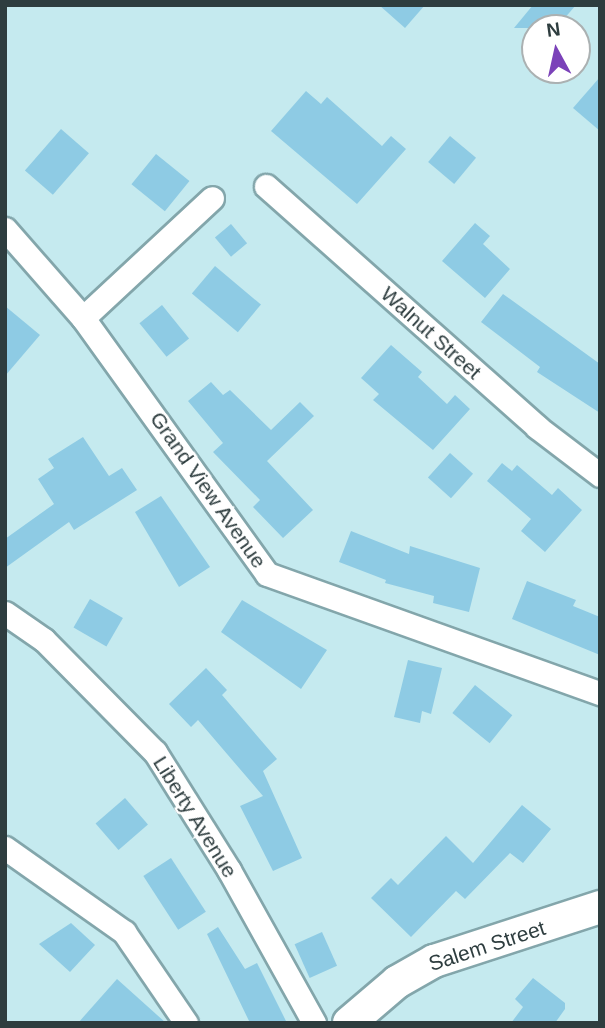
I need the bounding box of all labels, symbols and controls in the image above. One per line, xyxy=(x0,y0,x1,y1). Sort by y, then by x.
north arrow xyxy=(521,14,591,84)
text: N xyxy=(545,18,562,41)
street label: Walnut Street xyxy=(376,281,486,385)
street label: Grand View Avenue xyxy=(144,407,272,573)
street label: Liberty Avenue xyxy=(147,751,243,883)
street label: Salem Street xyxy=(425,915,549,977)

